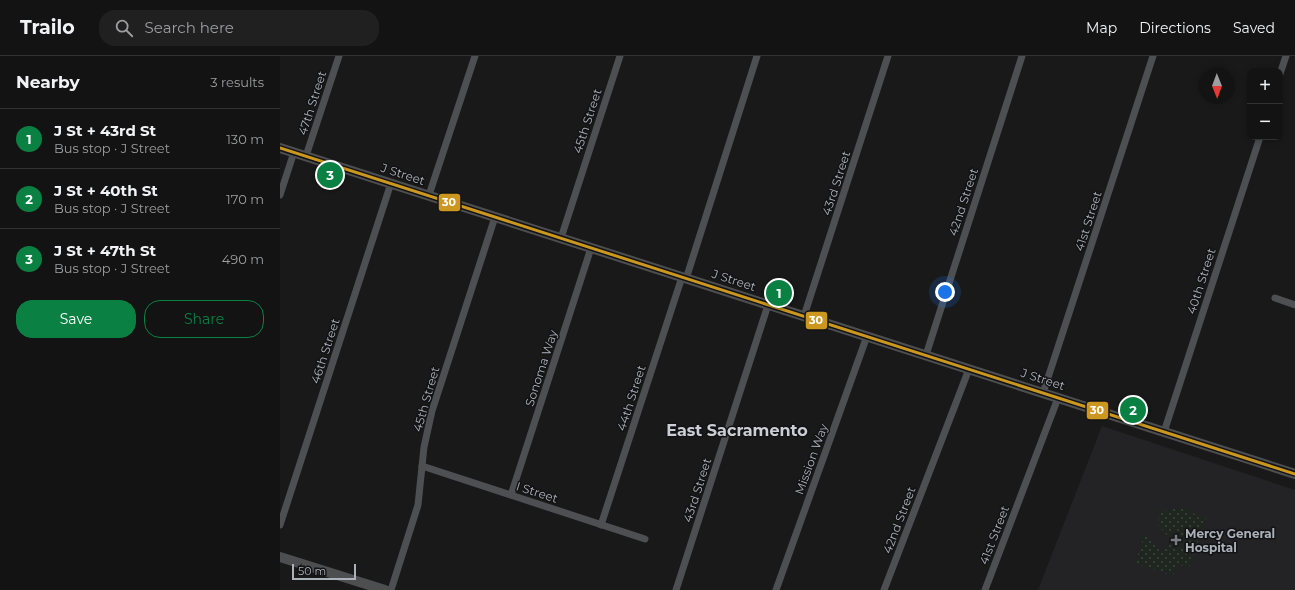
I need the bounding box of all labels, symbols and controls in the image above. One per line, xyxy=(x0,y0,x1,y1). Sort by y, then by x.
search box xyxy=(99,10,379,46)
text: Trailo xyxy=(20,16,75,39)
icon: search xyxy=(113,17,135,39)
text: Search here xyxy=(145,18,234,37)
text: Map xyxy=(1086,19,1117,37)
text: Directions xyxy=(1139,19,1211,37)
text: Saved xyxy=(1233,19,1275,37)
north arrow xyxy=(1199,68,1235,104)
map controls xyxy=(1247,68,1283,140)
button: + xyxy=(1247,68,1283,104)
street label: 47th Street xyxy=(295,69,329,137)
text: Nearby xyxy=(16,72,80,92)
text: 3 results xyxy=(210,74,264,90)
street label: 45th Street xyxy=(569,87,605,155)
button: − xyxy=(1247,104,1283,140)
text: J St + 43rd St xyxy=(54,121,156,140)
text: 1 xyxy=(26,131,32,147)
text: 130 m xyxy=(226,131,264,147)
text: Bus stop · J Street xyxy=(54,140,170,156)
street label: 43rd Street xyxy=(819,149,853,217)
pin: 3 xyxy=(317,160,343,190)
street label: J Street xyxy=(378,160,427,188)
street label: 42nd Street xyxy=(945,166,981,238)
text: J St + 40th St xyxy=(54,181,158,200)
street label: 41st Street xyxy=(1071,189,1105,253)
text: 2 xyxy=(25,191,33,207)
text: 170 m xyxy=(226,191,264,207)
line badge: 30 xyxy=(438,193,461,212)
text: 30 xyxy=(441,195,457,209)
text: Bus stop · J Street xyxy=(54,200,170,216)
text: J St + 47th St xyxy=(54,241,156,260)
street label: 40th Street xyxy=(1183,246,1219,316)
text: 3 xyxy=(25,251,33,267)
text: 490 m xyxy=(222,251,264,267)
text: Bus stop · J Street xyxy=(54,260,170,276)
street label: J Street xyxy=(709,266,758,294)
pin: 1 xyxy=(766,278,792,308)
your location xyxy=(935,282,955,302)
button: Save xyxy=(16,300,136,338)
button: Share xyxy=(144,300,264,338)
line badge: 30 xyxy=(805,311,828,330)
text: 30 xyxy=(808,313,824,327)
street label: 46th Street xyxy=(307,316,343,385)
street label: Sonoma Way xyxy=(522,327,561,408)
street label: 44th Street xyxy=(613,363,649,433)
street label: 45th Street xyxy=(410,365,442,433)
street label: J Street xyxy=(1018,365,1067,393)
pin: 2 xyxy=(1120,395,1146,425)
line badge: 30 xyxy=(1086,401,1109,420)
text: 30 xyxy=(1089,403,1105,417)
district label: East Sacramento xyxy=(666,421,808,440)
street label: Mission Way xyxy=(791,421,831,497)
street label: 43rd Street xyxy=(680,456,714,524)
street label: I Street xyxy=(514,478,560,506)
street label: 42nd Street xyxy=(879,484,919,556)
street label: 41st Street xyxy=(976,503,1012,567)
place label: Mercy General Hospital xyxy=(1185,526,1275,555)
marker: Mercy General Hospital xyxy=(1170,534,1182,546)
scale bar xyxy=(292,562,356,581)
text: 50 m xyxy=(298,564,326,578)

